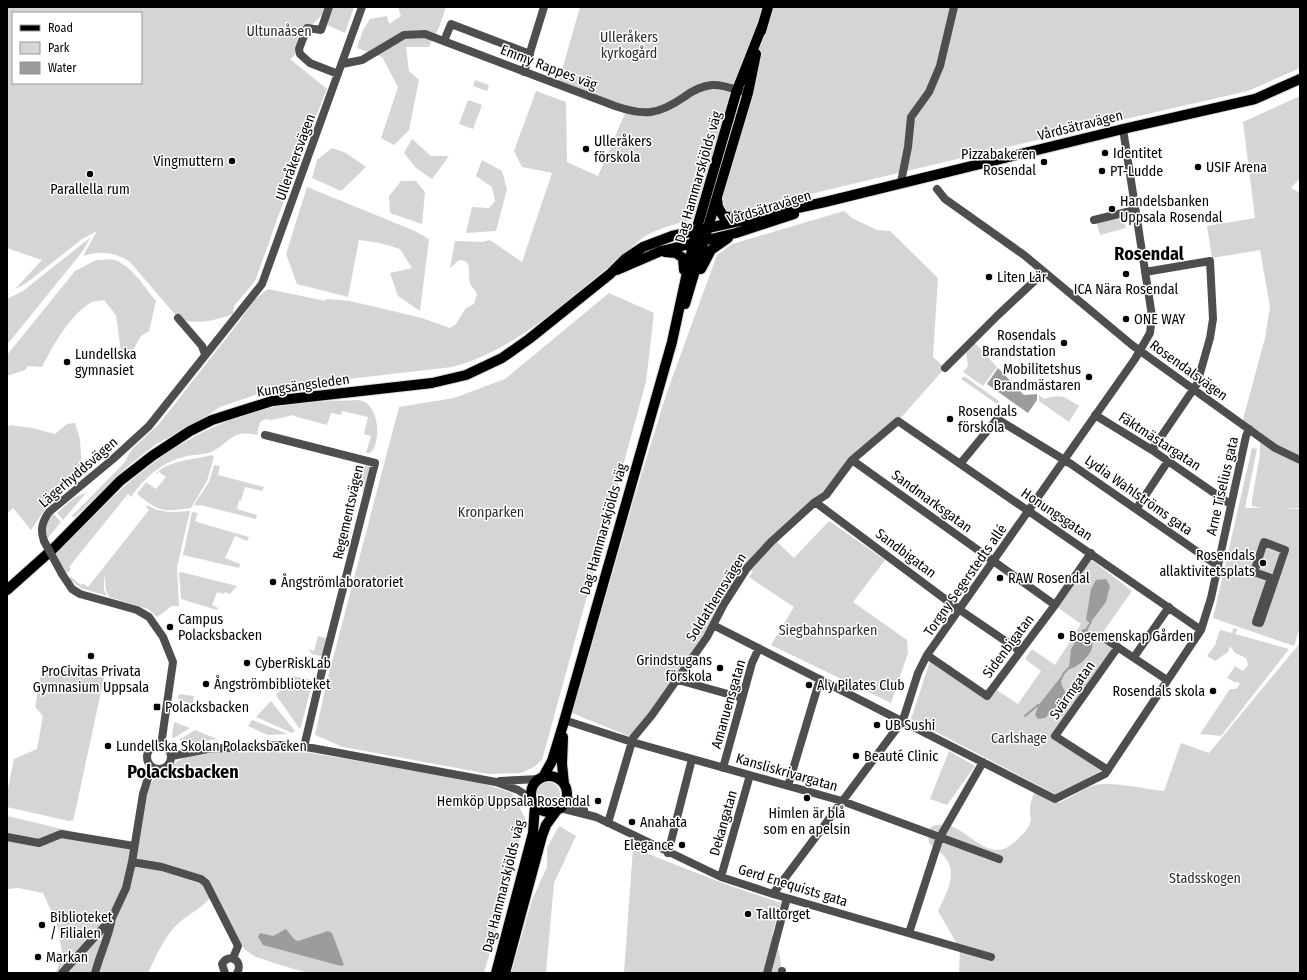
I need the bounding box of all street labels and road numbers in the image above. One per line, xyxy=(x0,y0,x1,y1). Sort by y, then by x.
street label: Emmy Rappes väg xyxy=(498,41,600,94)
street label: Vårdsätravägen xyxy=(1036,107,1125,144)
street label: Dag Hammarskjölds väg xyxy=(672,109,726,245)
street label: Ulleråkersvägen xyxy=(272,112,319,203)
street label: Vårdsätravägen xyxy=(725,187,813,228)
street label: Rosendalsvägen xyxy=(1146,336,1231,404)
street label: Kungsängsleden xyxy=(256,371,350,400)
street label: Fäktmästargatan xyxy=(1115,409,1204,474)
street label: Lägerhyddsvägen xyxy=(36,434,121,511)
street label: Arne Tiselius gata xyxy=(1203,435,1242,537)
street label: Lydia Wahlströms gata xyxy=(1082,452,1196,539)
street label: Dag Hammarskjölds väg xyxy=(577,461,631,597)
street label: Regementsvägen xyxy=(329,463,368,561)
street label: Sandmarksgatan xyxy=(888,466,975,536)
street label: Honungsgatan xyxy=(1018,484,1096,544)
street label: Torgny Segerstedts allé xyxy=(920,521,1010,639)
street label: Sandbigatan xyxy=(872,525,939,582)
street label: Soldathemsvägen xyxy=(682,550,750,645)
street label: Sidenbigatan xyxy=(979,611,1038,681)
street label: Amanuensgatan xyxy=(708,658,749,751)
street label: Svärmgatan xyxy=(1046,658,1099,723)
street label: Kansliskrivargatan xyxy=(734,750,840,795)
street label: Dekangatan xyxy=(706,788,741,858)
street label: Dag Hammarskjölds väg xyxy=(479,818,528,954)
street label: Gerd Enequists gata xyxy=(736,861,850,910)

